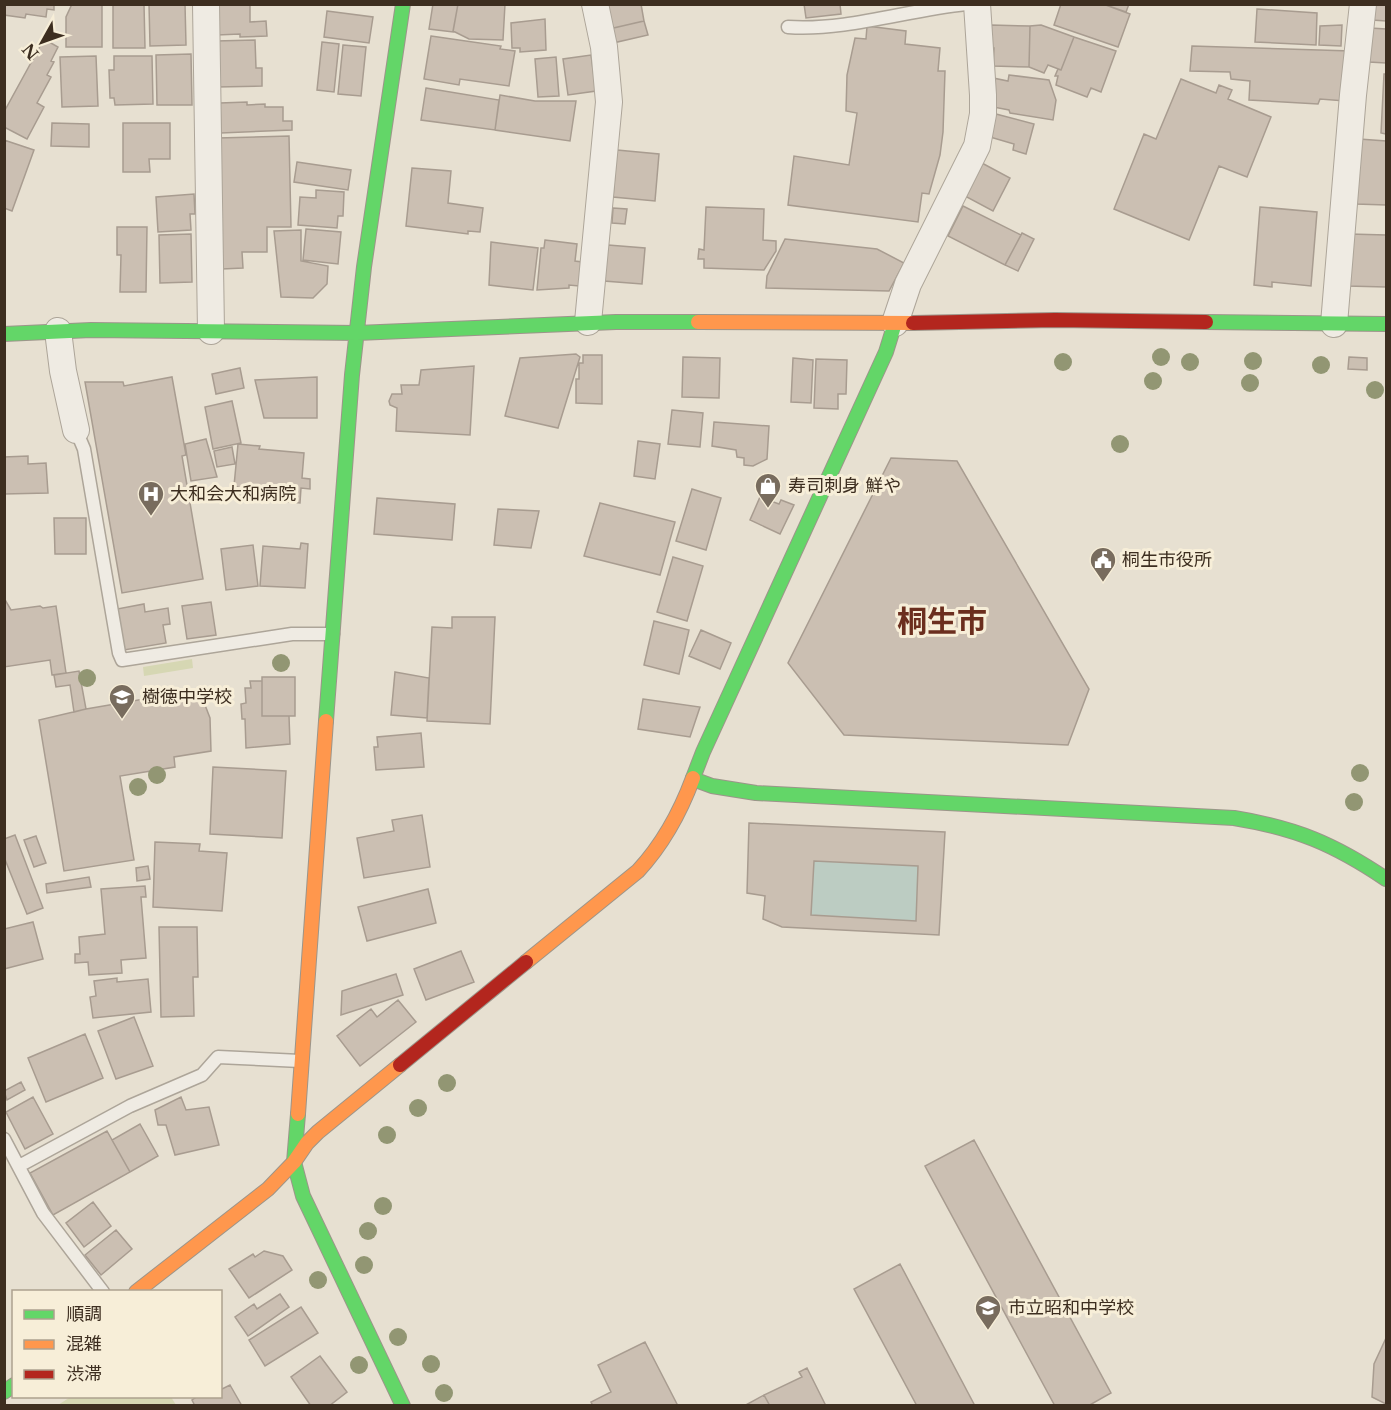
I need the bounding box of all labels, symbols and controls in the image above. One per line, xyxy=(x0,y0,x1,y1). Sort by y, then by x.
north arrow xyxy=(12,12,72,72)
text: N xyxy=(18,39,43,64)
shop icon: 寿司刺身 鮮や xyxy=(753,471,783,509)
place label: 寿司刺身 鮮や xyxy=(788,475,901,497)
hospital icon: 大和会大和病院 xyxy=(136,479,166,517)
place label: 大和会大和病院 xyxy=(170,483,296,505)
public building icon: 桐生市役所 xyxy=(1088,545,1118,583)
place label: 桐生市役所 xyxy=(1122,549,1212,571)
district label: 桐生市 xyxy=(897,603,987,640)
school or university icon: 樹徳中学校 xyxy=(107,682,137,720)
place label: 樹徳中学校 xyxy=(142,686,232,708)
legend xyxy=(12,1290,222,1398)
school or university icon: 市立昭和中学校 xyxy=(973,1293,1003,1331)
place label: 市立昭和中学校 xyxy=(1008,1297,1134,1319)
text: 順調 xyxy=(66,1303,102,1325)
text: 混雑 xyxy=(66,1333,102,1355)
text: 渋滞 xyxy=(66,1363,102,1385)

